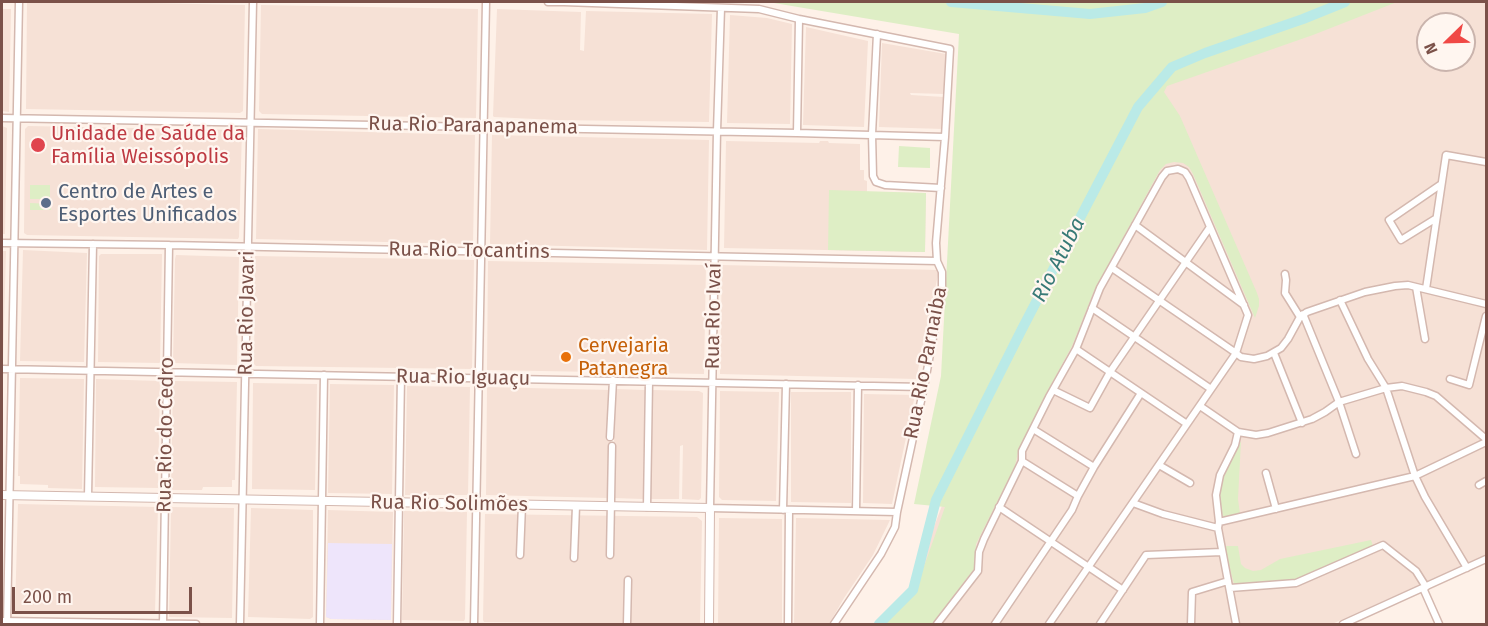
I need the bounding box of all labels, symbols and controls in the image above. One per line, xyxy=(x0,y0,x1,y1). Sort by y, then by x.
north arrow xyxy=(1416,12,1476,72)
text: N xyxy=(1420,40,1442,57)
street label: Rua Rio Paranapanema xyxy=(368,112,578,140)
place label: Unidade de Saúde da Família Weissópolis xyxy=(51,122,245,169)
marker: Unidade de Saúde da Família Weissópolis xyxy=(29,136,47,154)
place label: Centro de Artes e Esportes Unificados xyxy=(58,180,237,227)
marker: Centro de Artes e Esportes Unificados xyxy=(39,196,53,210)
water label: Rio Atuba xyxy=(1027,213,1091,307)
street label: Rua Rio Tocantins xyxy=(388,238,550,264)
street label: Rua Rio Javari xyxy=(234,250,260,376)
street label: Rua Rio Ivaí xyxy=(701,263,727,369)
street label: Rua Rio Parnaíba xyxy=(899,285,953,441)
place label: Cervejaria Patanegra xyxy=(578,334,669,381)
marker: Cervejaria Patanegra xyxy=(559,350,573,364)
street label: Rua Rio do Cedro xyxy=(153,357,179,513)
street label: Rua Rio Iguaçu xyxy=(396,365,530,391)
street label: Rua Rio Solimões xyxy=(370,491,528,517)
scale bar xyxy=(15,575,195,613)
text: 200 m xyxy=(23,586,72,608)

